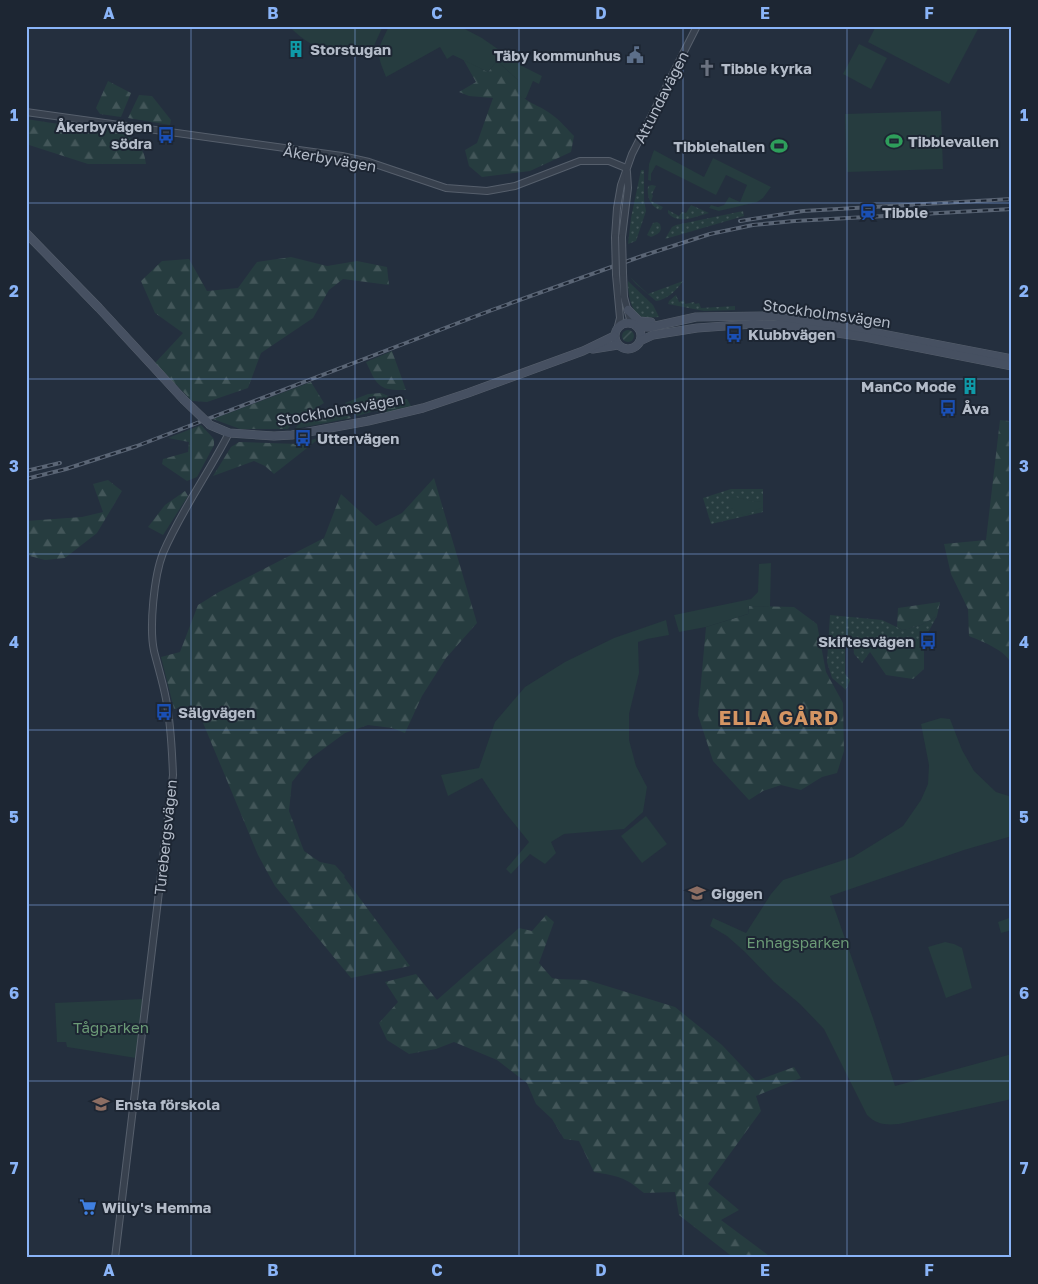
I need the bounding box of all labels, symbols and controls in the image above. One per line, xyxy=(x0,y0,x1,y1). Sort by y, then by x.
text: A xyxy=(103,3,115,23)
text: B xyxy=(267,3,279,23)
text: C xyxy=(431,3,443,23)
text: D xyxy=(595,3,607,23)
text: E xyxy=(760,3,770,23)
text: F xyxy=(924,3,934,23)
building icon: Storstugan xyxy=(286,39,306,59)
place label: Storstugan xyxy=(310,40,391,58)
public building icon: Täby kommunhus xyxy=(625,45,645,65)
place label: Täby kommunhus xyxy=(494,46,621,64)
street label: Attundavägen xyxy=(630,48,692,146)
church icon: Tibble kyrka xyxy=(697,58,717,78)
place label: Tibble kyrka xyxy=(721,59,812,77)
text: 1 xyxy=(10,105,18,125)
text: 1 xyxy=(1020,105,1028,125)
place label: Åkerbyvägen södra xyxy=(56,117,152,152)
bus stop icon: Åkerbyvägen södra xyxy=(156,125,176,145)
sports icon: Tibblevallen xyxy=(884,131,904,151)
place label: Tibblevallen xyxy=(908,132,999,150)
sports icon: Tibblehallen xyxy=(769,136,789,156)
place label: Tibblehallen xyxy=(673,137,765,155)
street label: Åkerbyvägen xyxy=(282,141,378,175)
station icon: Tibble xyxy=(858,202,878,222)
place label: Tibble xyxy=(882,203,928,221)
text: 2 xyxy=(9,281,19,301)
text: 2 xyxy=(1019,281,1029,301)
street label: Stockholmsvägen xyxy=(762,295,892,331)
bus stop icon: Klubbvägen xyxy=(724,324,744,344)
place label: Klubbvägen xyxy=(748,325,835,343)
building icon: ManCo Mode xyxy=(960,376,980,396)
place label: ManCo Mode xyxy=(861,377,956,395)
street label: Stockholmsvägen xyxy=(275,389,405,429)
bus stop icon: Åva xyxy=(938,398,958,418)
place label: Åva xyxy=(962,399,989,417)
bus stop icon: Uttervägen xyxy=(293,428,313,448)
place label: Uttervägen xyxy=(317,429,399,447)
text: 3 xyxy=(9,456,19,476)
text: 3 xyxy=(1019,456,1029,476)
bus stop icon: Skiftesvägen xyxy=(918,631,938,651)
text: 4 xyxy=(9,632,19,652)
place label: Skiftesvägen xyxy=(818,632,914,650)
text: 4 xyxy=(1019,632,1029,652)
bus stop icon: Sälgvägen xyxy=(154,702,174,722)
place label: Sälgvägen xyxy=(178,703,255,721)
district label: ELLA GÅRD xyxy=(719,705,839,729)
street label: Turebergsvägen xyxy=(150,778,180,896)
text: 5 xyxy=(9,807,19,827)
text: 5 xyxy=(1019,807,1029,827)
school or university icon: Giggen xyxy=(687,883,707,903)
place label: Giggen xyxy=(711,884,763,902)
park label: Enhagsparken xyxy=(747,933,849,951)
text: 6 xyxy=(9,983,19,1003)
text: 6 xyxy=(1019,983,1029,1003)
park label: Tågparken xyxy=(73,1018,149,1036)
school or university icon: Ensta förskola xyxy=(91,1094,111,1114)
place label: Ensta förskola xyxy=(115,1095,220,1113)
text: 7 xyxy=(10,1158,19,1178)
text: 7 xyxy=(1020,1158,1029,1178)
supermarket icon: Willy's Hemma xyxy=(78,1197,98,1217)
place label: Willy's Hemma xyxy=(102,1198,212,1216)
text: A xyxy=(103,1260,115,1280)
text: B xyxy=(267,1260,279,1280)
text: C xyxy=(431,1260,443,1280)
text: D xyxy=(595,1260,607,1280)
text: E xyxy=(760,1260,770,1280)
text: F xyxy=(924,1260,934,1280)

